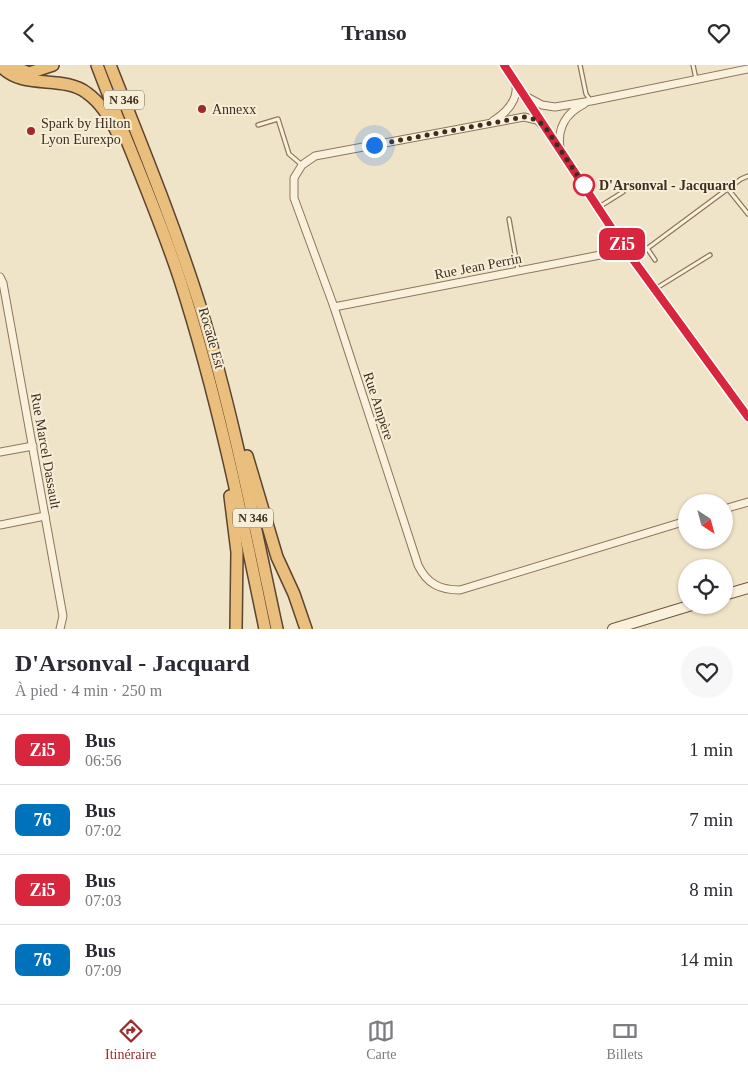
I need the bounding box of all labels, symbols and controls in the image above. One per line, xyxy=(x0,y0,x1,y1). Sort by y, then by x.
icon: back xyxy=(15,19,43,47)
icon: heart xyxy=(705,19,733,47)
text: Transo xyxy=(341,20,407,45)
road number: N 346 xyxy=(104,91,144,109)
place label: Annexx xyxy=(212,102,256,117)
marker: Annexx xyxy=(196,103,208,115)
place label: Spark by Hilton Lyon Eurexpo xyxy=(41,116,130,147)
marker: Spark by Hilton Lyon Eurexpo xyxy=(25,125,37,137)
your location xyxy=(362,133,387,158)
marker: D'Arsonval - Jacquard xyxy=(573,174,595,196)
place label: D'Arsonval - Jacquard xyxy=(599,178,736,193)
line badge: Zi5 xyxy=(593,228,651,260)
text: Zi5 xyxy=(609,234,635,254)
street label: Rue Jean Perrin xyxy=(433,251,523,282)
street label: Rocade Est xyxy=(196,306,227,371)
street label: Rue Ampère xyxy=(361,370,397,442)
street label: Rue Marcel Dassault xyxy=(28,392,63,510)
north arrow xyxy=(678,494,732,549)
map controls xyxy=(678,494,733,614)
road number: N 346 xyxy=(233,508,273,527)
button: locate xyxy=(678,559,733,614)
button: heart xyxy=(681,646,733,698)
text: D'Arsonval - Jacquard xyxy=(15,650,250,676)
text: À pied · 4 min · 250 m xyxy=(15,682,162,699)
text: Bus xyxy=(85,730,116,751)
text: 1 min xyxy=(689,739,733,760)
text: Zi5 xyxy=(29,740,56,760)
text: 06:56 xyxy=(85,752,121,769)
text: Bus xyxy=(85,800,116,821)
text: 7 min xyxy=(689,809,733,830)
text: 76 xyxy=(34,810,52,830)
text: 07:02 xyxy=(85,822,121,839)
text: Bus xyxy=(85,870,116,891)
text: 8 min xyxy=(689,879,733,900)
text: Zi5 xyxy=(29,880,56,900)
text: 07:03 xyxy=(85,892,121,909)
text: Bus xyxy=(85,940,116,961)
text: 14 min xyxy=(680,949,733,970)
text: 76 xyxy=(34,950,52,970)
text: 07:09 xyxy=(85,962,121,979)
tab: Itinéraire xyxy=(105,1017,156,1063)
tab: Carte xyxy=(366,1017,397,1063)
tab: Billets xyxy=(606,1017,643,1063)

